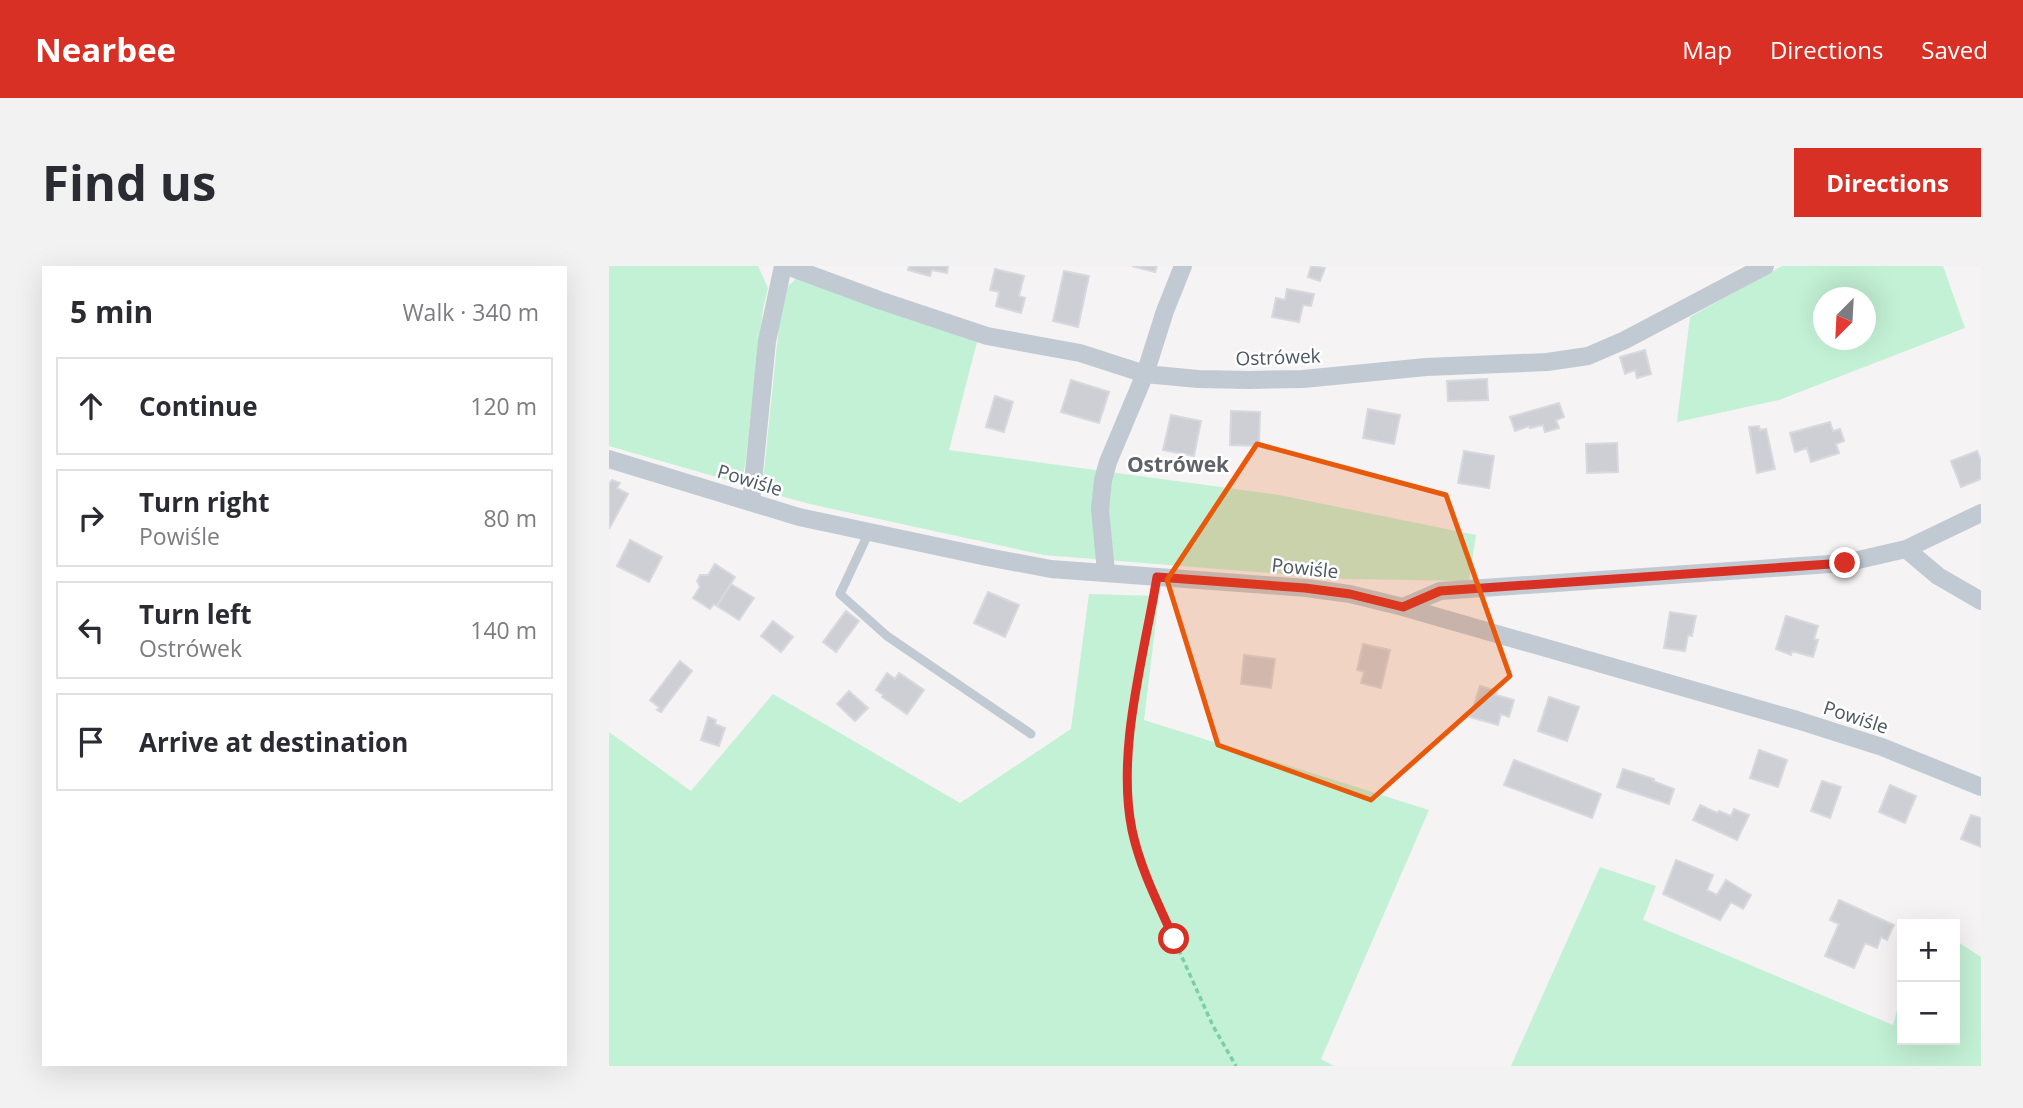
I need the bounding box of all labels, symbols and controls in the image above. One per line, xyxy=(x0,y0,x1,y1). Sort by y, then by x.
text: Nearbee xyxy=(35,27,176,72)
text: Map xyxy=(1682,33,1732,66)
text: Directions xyxy=(1770,33,1883,66)
text: Saved xyxy=(1921,33,1988,66)
button: Directions xyxy=(1794,148,1981,217)
text: Find us xyxy=(42,149,216,215)
north arrow xyxy=(1813,287,1876,350)
text: 5 min xyxy=(70,291,153,332)
text: Walk · 340 m xyxy=(402,296,539,328)
street label: Ostrówek xyxy=(1235,343,1321,371)
icon: ahead xyxy=(72,387,110,425)
text: Continue xyxy=(139,388,258,424)
text: 120 m xyxy=(470,390,537,422)
district label: Ostrówek xyxy=(1127,450,1230,478)
street label: Powiśle xyxy=(714,458,786,502)
text: Turn right xyxy=(139,484,270,520)
icon: right xyxy=(72,499,110,537)
text: 80 m xyxy=(483,502,537,534)
text: Powiśle xyxy=(139,520,220,552)
route end xyxy=(1829,547,1860,578)
street label: Powiśle xyxy=(1270,552,1340,584)
text: Turn left xyxy=(139,596,251,632)
icon: left xyxy=(72,611,110,649)
text: 140 m xyxy=(470,614,537,646)
text: Ostrówek xyxy=(139,632,242,664)
street label: Powiśle xyxy=(1820,694,1892,740)
icon: arrive xyxy=(72,723,110,761)
text: Arrive at destination xyxy=(139,724,408,760)
map controls xyxy=(1897,919,1960,1045)
button: + xyxy=(1897,919,1960,982)
route start xyxy=(1158,923,1189,954)
button: − xyxy=(1897,982,1960,1045)

